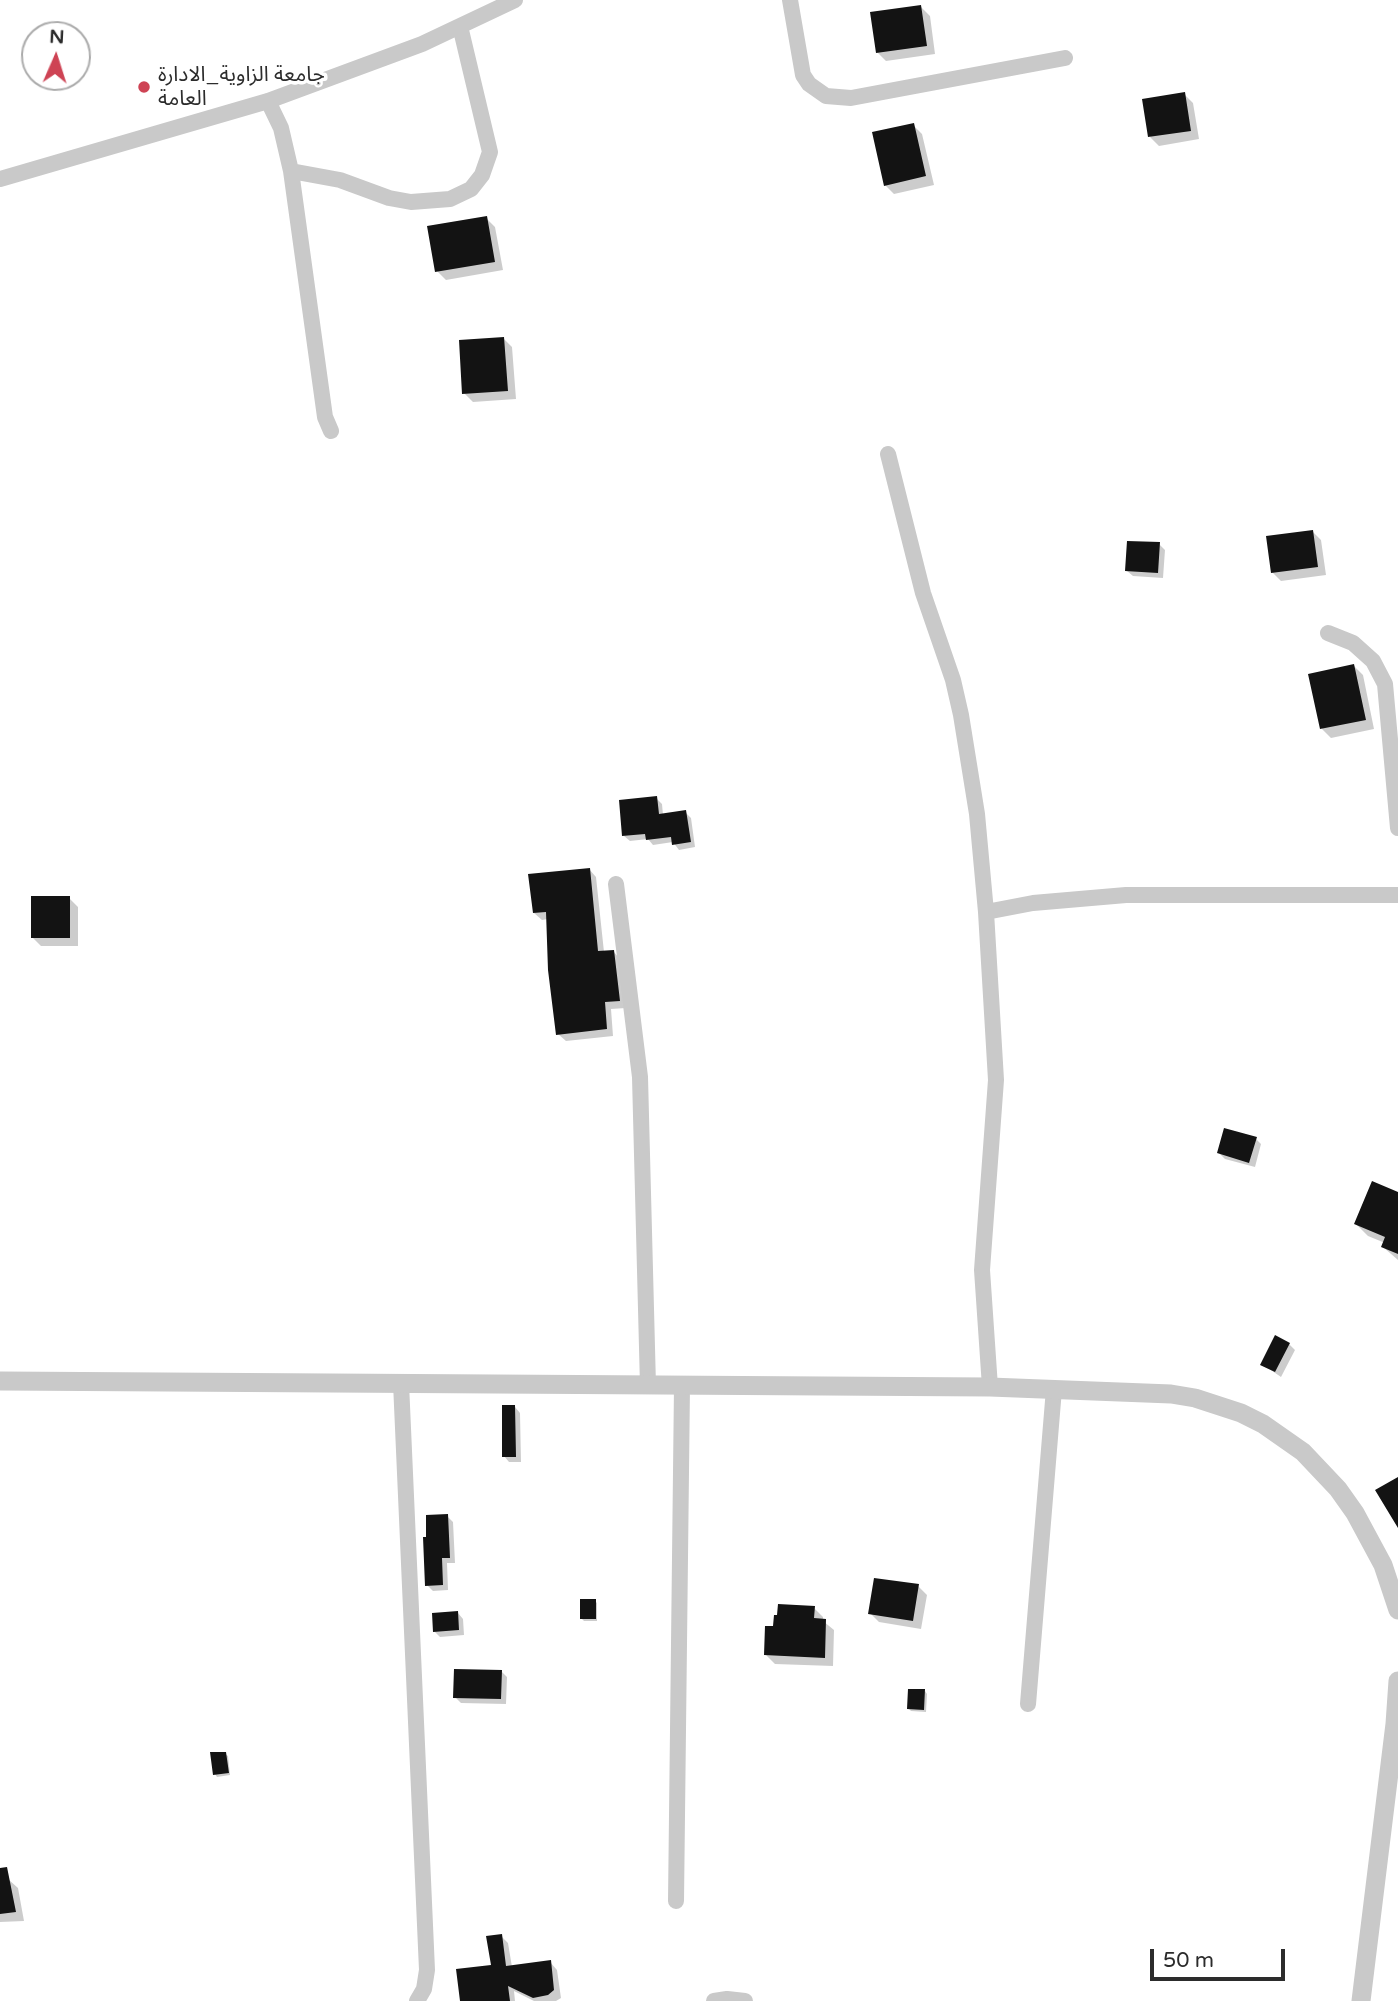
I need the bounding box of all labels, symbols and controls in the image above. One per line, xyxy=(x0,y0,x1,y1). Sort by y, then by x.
north arrow xyxy=(21,21,91,91)
text: N xyxy=(49,26,65,48)
place label: جامعة الزاوية_الادارة العامة xyxy=(158,62,325,112)
marker: جامعة الزاوية_الادارة العامة xyxy=(136,79,152,95)
scale bar xyxy=(1153,1934,1288,1978)
text: 50 m xyxy=(1163,1948,1214,1973)

